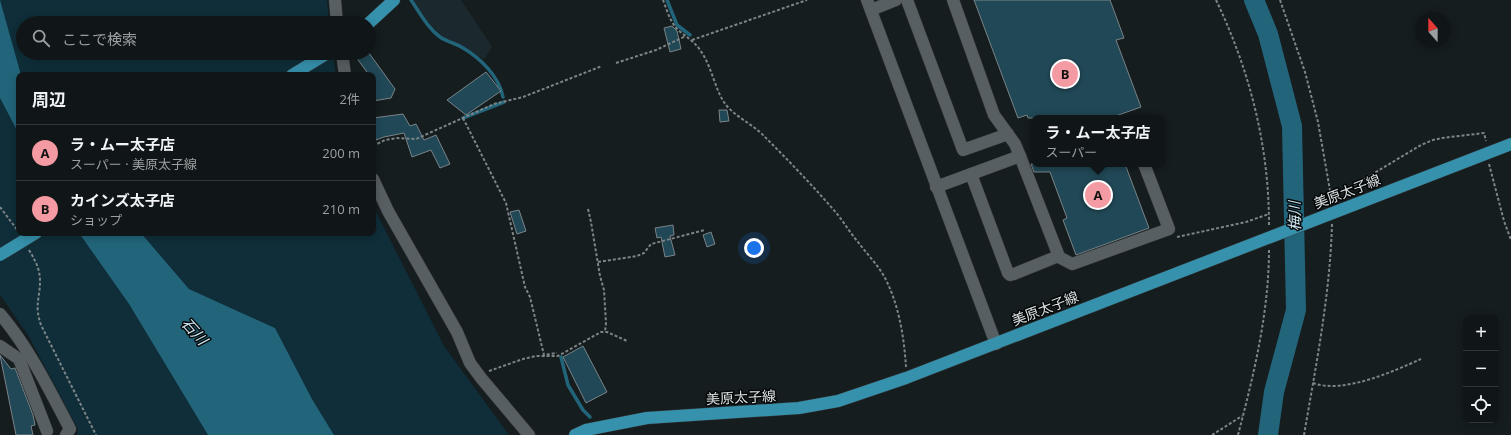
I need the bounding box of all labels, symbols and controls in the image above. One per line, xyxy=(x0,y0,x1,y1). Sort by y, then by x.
north arrow xyxy=(1415,12,1451,48)
search box xyxy=(16,16,376,60)
icon: search xyxy=(30,27,52,49)
text: ここで検索 xyxy=(62,29,137,49)
pin: B xyxy=(1052,59,1078,89)
text: 周辺 xyxy=(32,88,66,111)
text: 2件 xyxy=(340,90,360,108)
popup xyxy=(1031,115,1165,167)
text: ラ・ムー太子店 xyxy=(1045,122,1151,142)
text: ラ・ムー太子店 xyxy=(70,134,175,154)
text: スーパー xyxy=(1045,143,1097,161)
text: A xyxy=(41,144,49,162)
text: 200 m xyxy=(322,144,360,162)
text: スーパー · 美原太子線 xyxy=(70,155,197,173)
street label: 美原太子線 xyxy=(1311,170,1383,212)
pin: A xyxy=(1085,180,1111,210)
text: カインズ太子店 xyxy=(70,190,175,210)
water label: 梅川 xyxy=(1284,199,1304,231)
text: B xyxy=(41,200,49,218)
text: 210 m xyxy=(322,200,360,218)
text: ショップ xyxy=(70,211,122,229)
your location xyxy=(744,238,764,258)
street label: 美原太子線 xyxy=(1009,287,1081,329)
water label: 石川 xyxy=(178,313,214,350)
map controls xyxy=(1463,315,1499,423)
button: + xyxy=(1463,315,1499,351)
button: − xyxy=(1463,351,1499,387)
street label: 美原太子線 xyxy=(706,386,776,408)
button: locate xyxy=(1463,387,1499,423)

